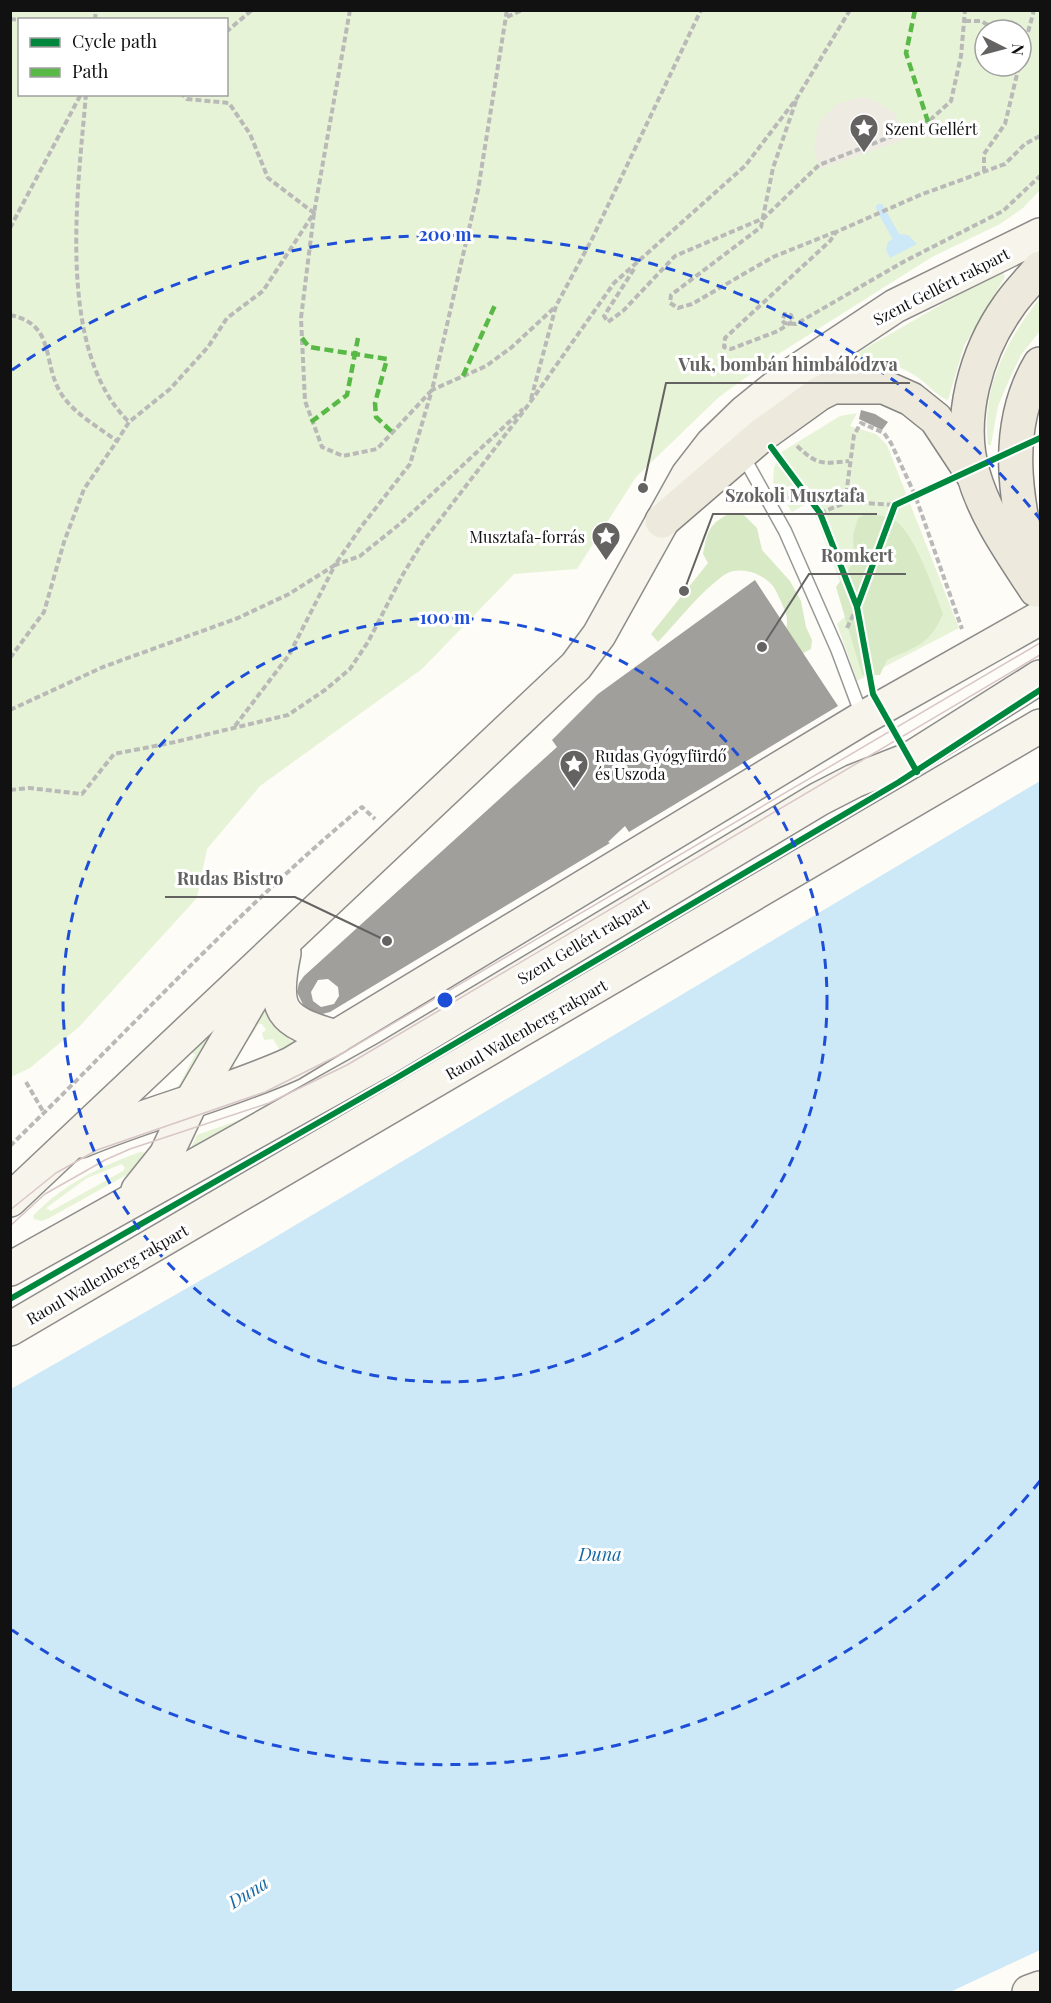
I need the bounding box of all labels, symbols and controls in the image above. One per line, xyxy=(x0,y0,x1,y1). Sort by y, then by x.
legend xyxy=(18,18,228,96)
north arrow xyxy=(973,18,1033,78)
text: Cycle path xyxy=(72,29,157,53)
text: N xyxy=(1007,43,1029,57)
text: Path xyxy=(72,59,109,83)
place icon: Szent Gellért xyxy=(848,112,880,154)
place label: Szent Gellért xyxy=(885,118,978,139)
text: 200 m xyxy=(418,222,472,246)
street label: Szent Gellért rakpart xyxy=(869,242,1013,329)
callout: Vuk, bombán himbálódzva xyxy=(666,347,910,383)
text: Vuk, bombán himbálódzva xyxy=(677,352,899,376)
callout: Szokoli Musztafa xyxy=(713,478,877,514)
text: Szokoli Musztafa xyxy=(725,483,866,507)
place icon: Musztafa-forrás xyxy=(590,520,622,562)
place label: Musztafa-forrás xyxy=(469,526,585,547)
callout: Romkert xyxy=(809,538,906,574)
text: Romkert xyxy=(821,543,894,567)
text: 100 m xyxy=(420,605,471,629)
place label: Rudas Gyógyfürdő és Uszoda xyxy=(595,745,727,784)
place icon: Rudas Gyógyfürdő és Uszoda xyxy=(558,748,590,790)
callout: Rudas Bistro xyxy=(165,861,295,897)
text: Rudas Bistro xyxy=(177,866,283,890)
street label: Szent Gellért rakpart xyxy=(513,893,653,989)
street label: Raoul Wallenberg rakpart xyxy=(441,974,611,1084)
centre of rings xyxy=(435,990,455,1010)
street label: Raoul Wallenberg rakpart xyxy=(22,1219,192,1329)
water label: Duna xyxy=(577,1542,622,1566)
water label: Duna xyxy=(223,1870,273,1914)

